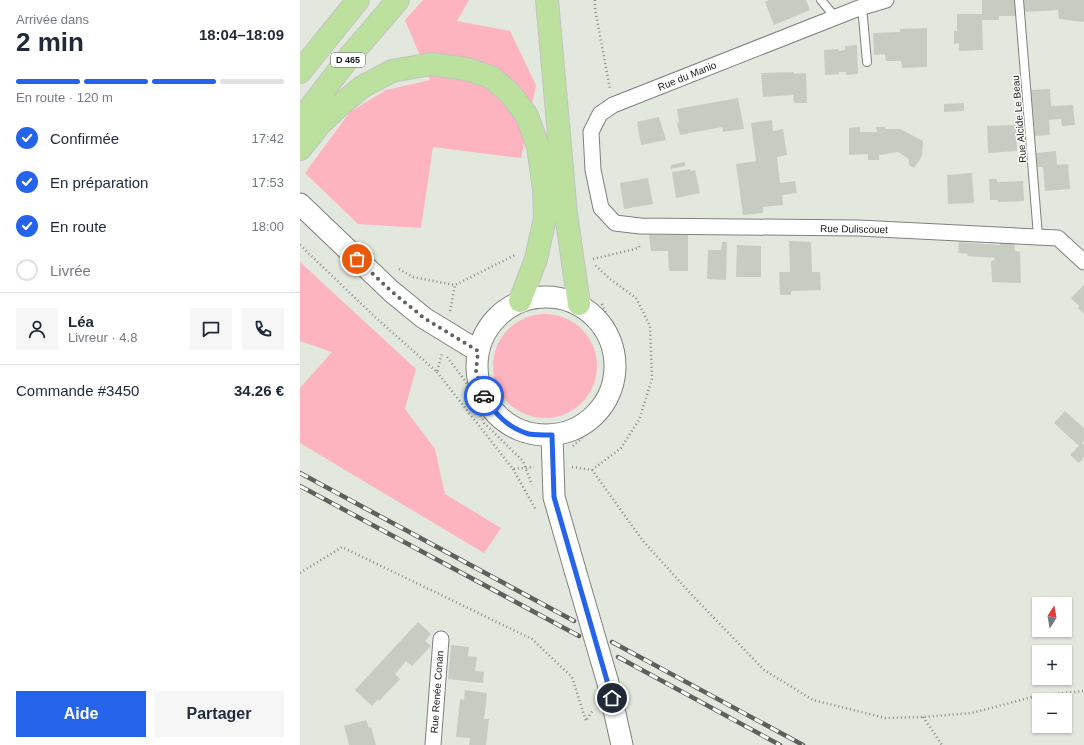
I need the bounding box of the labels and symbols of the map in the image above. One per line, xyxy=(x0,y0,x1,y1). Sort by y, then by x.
road number: D 465 xyxy=(331,53,365,67)
street label: Rue du Manio xyxy=(656,59,718,93)
street label: Rue Alcide Le Beau xyxy=(1010,75,1028,163)
street label: Rue Duliscouet xyxy=(820,223,888,235)
pin xyxy=(340,242,374,276)
courier xyxy=(464,376,504,416)
north arrow xyxy=(1032,597,1072,637)
street label: Rue Renée Conan xyxy=(429,650,445,734)
pin xyxy=(595,681,629,715)

